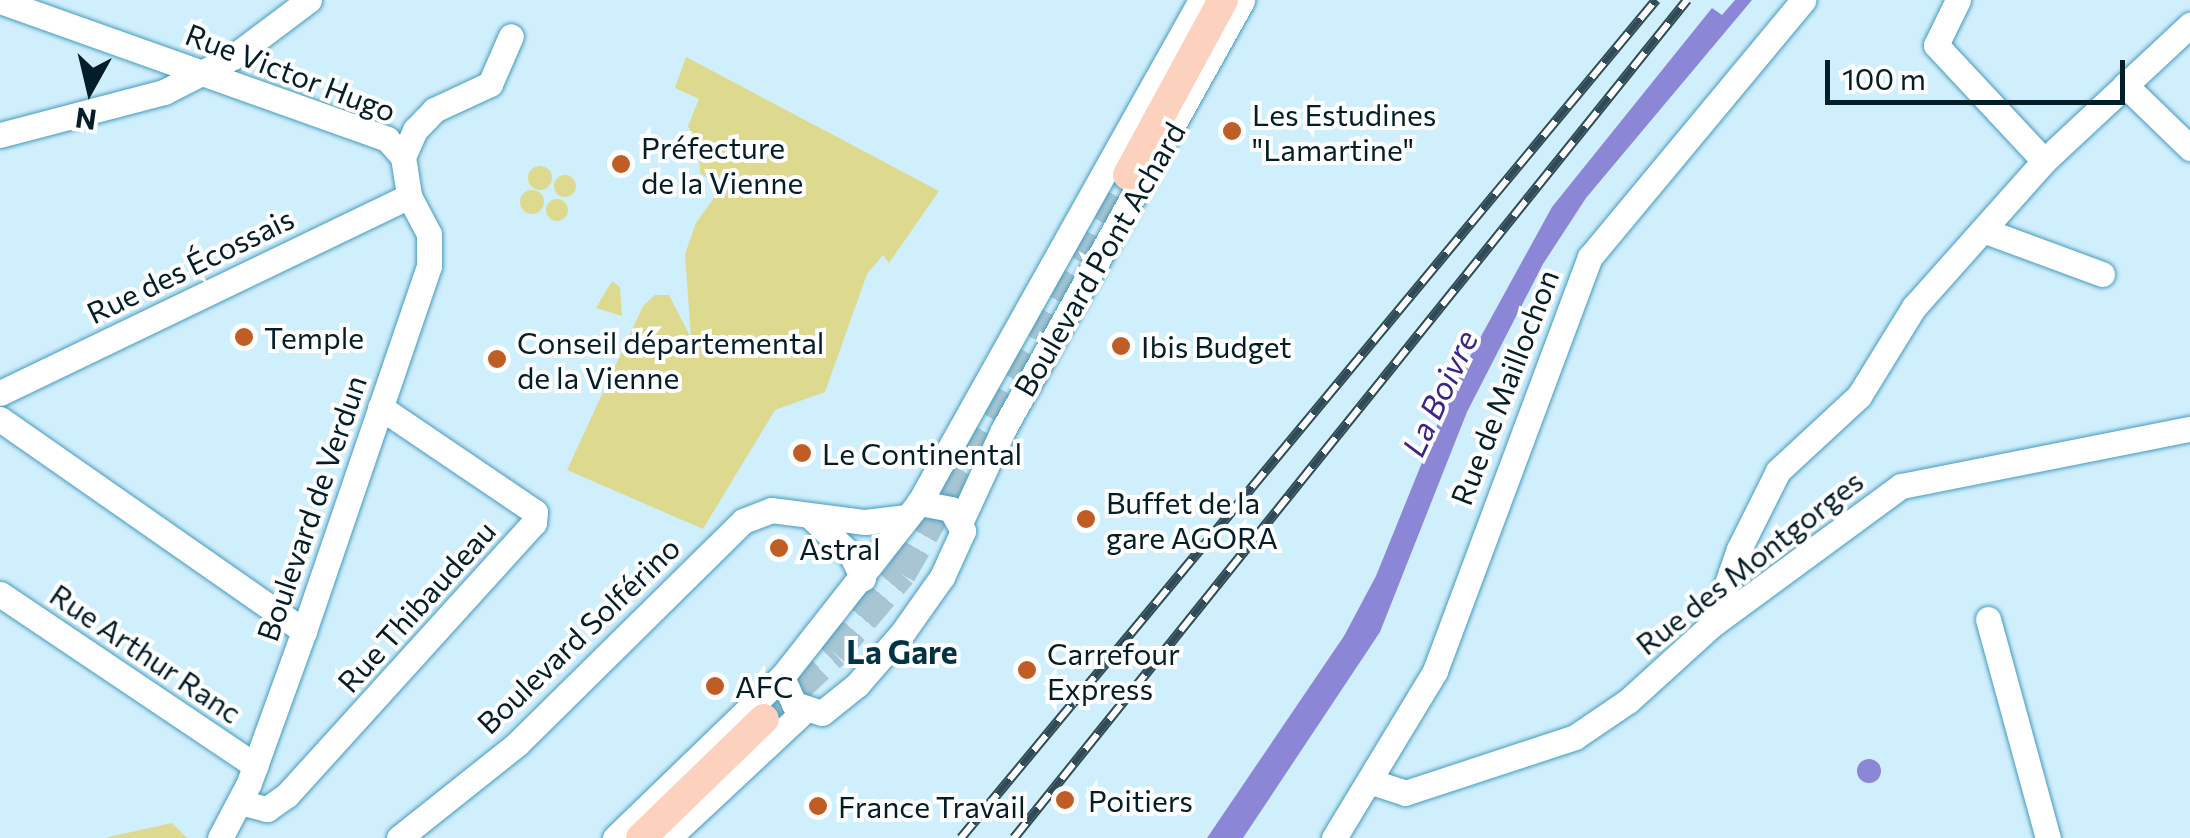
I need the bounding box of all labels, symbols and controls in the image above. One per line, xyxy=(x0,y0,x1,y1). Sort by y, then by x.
street label: Rue Victor Hugo xyxy=(181,15,401,129)
north arrow xyxy=(40,40,140,140)
scale bar xyxy=(1830,40,2130,102)
text: 100 m xyxy=(1842,59,1926,96)
place label: Les Estudines "Lamartine" xyxy=(1252,96,1436,166)
text: N xyxy=(73,101,99,138)
street label: Boulevard Pont Achard xyxy=(1006,116,1192,402)
marker: Les Estudines "Lamartine" xyxy=(1221,120,1243,142)
place label: Préfecture de la Vienne xyxy=(641,129,803,200)
marker: Préfecture de la Vienne xyxy=(610,153,632,175)
street label: Rue des Écossais xyxy=(81,199,299,331)
street label: Rue de Maillochon xyxy=(1443,264,1565,510)
place label: Temple xyxy=(264,319,364,355)
place label: Conseil départemental de la Vienne xyxy=(517,324,824,394)
water label: La Boivre xyxy=(1393,324,1485,462)
marker: Temple xyxy=(233,326,255,348)
place label: Ibis Budget xyxy=(1141,328,1292,364)
marker: Ibis Budget xyxy=(1110,335,1132,357)
marker: Conseil départemental de la Vienne xyxy=(486,348,508,370)
street label: Boulevard de Verdun xyxy=(249,371,373,645)
place label: Le Continental xyxy=(822,435,1022,471)
marker: Le Continental xyxy=(791,442,813,464)
street label: Rue des Montgorges xyxy=(1628,462,1870,662)
place label: Buffet de la gare AGORA xyxy=(1106,484,1278,554)
marker: Buffet de la gare AGORA xyxy=(1075,508,1097,530)
street label: Rue Thibaudeau xyxy=(330,513,502,699)
street label: Boulevard Solférino xyxy=(469,529,687,741)
place label: Astral xyxy=(799,530,881,566)
marker: Astral xyxy=(768,537,790,559)
street label: Rue Arthur Ranc xyxy=(44,576,248,730)
district label: La Gare xyxy=(846,632,958,670)
place label: Carrefour Express xyxy=(1047,635,1180,706)
marker: Carrefour Express xyxy=(1016,659,1038,681)
place label: AFC xyxy=(735,668,793,704)
marker: AFC xyxy=(704,675,726,697)
place label: Poitiers xyxy=(1088,782,1193,818)
marker: Poitiers xyxy=(1052,787,1078,813)
place label: France Travail xyxy=(838,788,1026,824)
marker: France Travail xyxy=(807,795,829,817)

